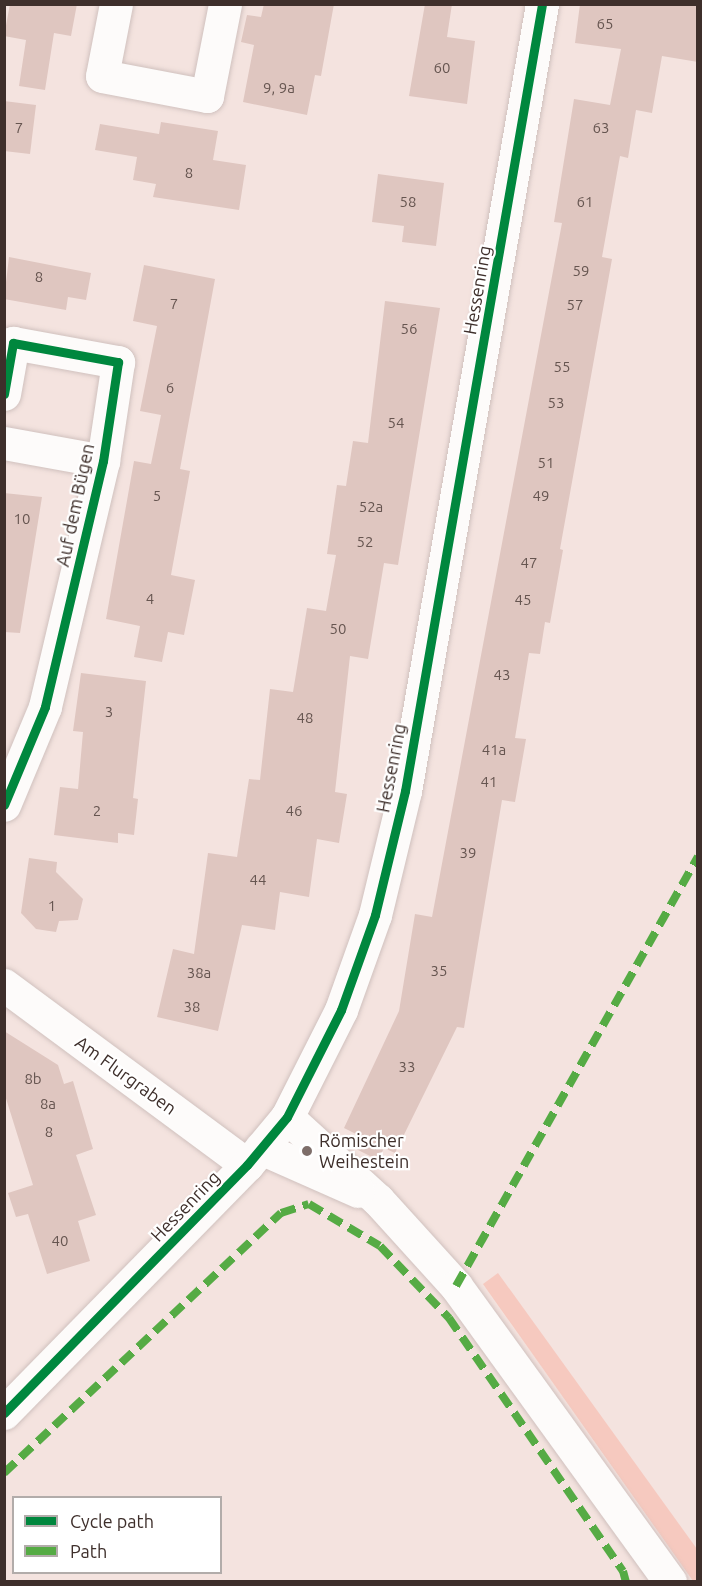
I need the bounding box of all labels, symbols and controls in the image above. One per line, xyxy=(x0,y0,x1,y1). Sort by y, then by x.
house number: 65 xyxy=(597,15,613,33)
house number: 60 xyxy=(434,59,450,77)
house number: 9, 9a xyxy=(263,79,295,97)
house number: 7 xyxy=(15,119,23,137)
house number: 63 xyxy=(593,119,609,137)
house number: 8 xyxy=(185,164,193,182)
house number: 58 xyxy=(400,193,416,211)
house number: 61 xyxy=(577,193,593,211)
street label: Hessenring xyxy=(459,244,495,336)
house number: 59 xyxy=(573,262,589,280)
house number: 8 xyxy=(35,268,43,286)
house number: 7 xyxy=(170,295,178,313)
house number: 57 xyxy=(567,296,583,314)
house number: 56 xyxy=(401,320,417,338)
house number: 55 xyxy=(554,358,570,376)
house number: 6 xyxy=(166,379,174,397)
house number: 53 xyxy=(548,394,564,412)
house number: 54 xyxy=(388,414,404,432)
street label: Auf dem Bügen xyxy=(51,441,99,569)
house number: 51 xyxy=(538,454,554,472)
house number: 5 xyxy=(153,487,161,505)
house number: 49 xyxy=(533,487,549,505)
house number: 52a xyxy=(359,498,383,516)
house number: 10 xyxy=(14,510,30,528)
house number: 52 xyxy=(357,533,373,551)
house number: 47 xyxy=(521,554,537,572)
house number: 4 xyxy=(146,590,154,608)
house number: 45 xyxy=(515,591,531,609)
house number: 50 xyxy=(330,620,346,638)
house number: 43 xyxy=(494,666,510,684)
house number: 3 xyxy=(105,703,113,721)
house number: 48 xyxy=(297,709,313,727)
street label: Hessenring xyxy=(372,722,410,814)
house number: 41a xyxy=(482,741,506,759)
house number: 41 xyxy=(481,773,497,791)
house number: 2 xyxy=(93,802,101,820)
house number: 46 xyxy=(286,802,302,820)
house number: 39 xyxy=(460,844,476,862)
house number: 44 xyxy=(250,871,266,889)
house number: 1 xyxy=(48,897,56,915)
house number: 35 xyxy=(431,962,447,980)
house number: 38a xyxy=(187,964,211,982)
house number: 38 xyxy=(184,998,200,1016)
street label: Am Flurgraben xyxy=(71,1031,181,1119)
house number: 33 xyxy=(399,1058,415,1076)
house number: 8b xyxy=(24,1070,42,1088)
house number: 8a xyxy=(40,1095,56,1113)
house number: 8 xyxy=(45,1123,53,1141)
place label: Römischer Weihestein xyxy=(319,1130,409,1172)
marker: Römischer Weihestein xyxy=(300,1144,314,1158)
street label: Hessenring xyxy=(146,1166,224,1246)
house number: 40 xyxy=(52,1232,68,1250)
legend xyxy=(12,1496,222,1574)
text: Cycle path xyxy=(70,1511,154,1531)
text: Path xyxy=(70,1541,107,1561)

